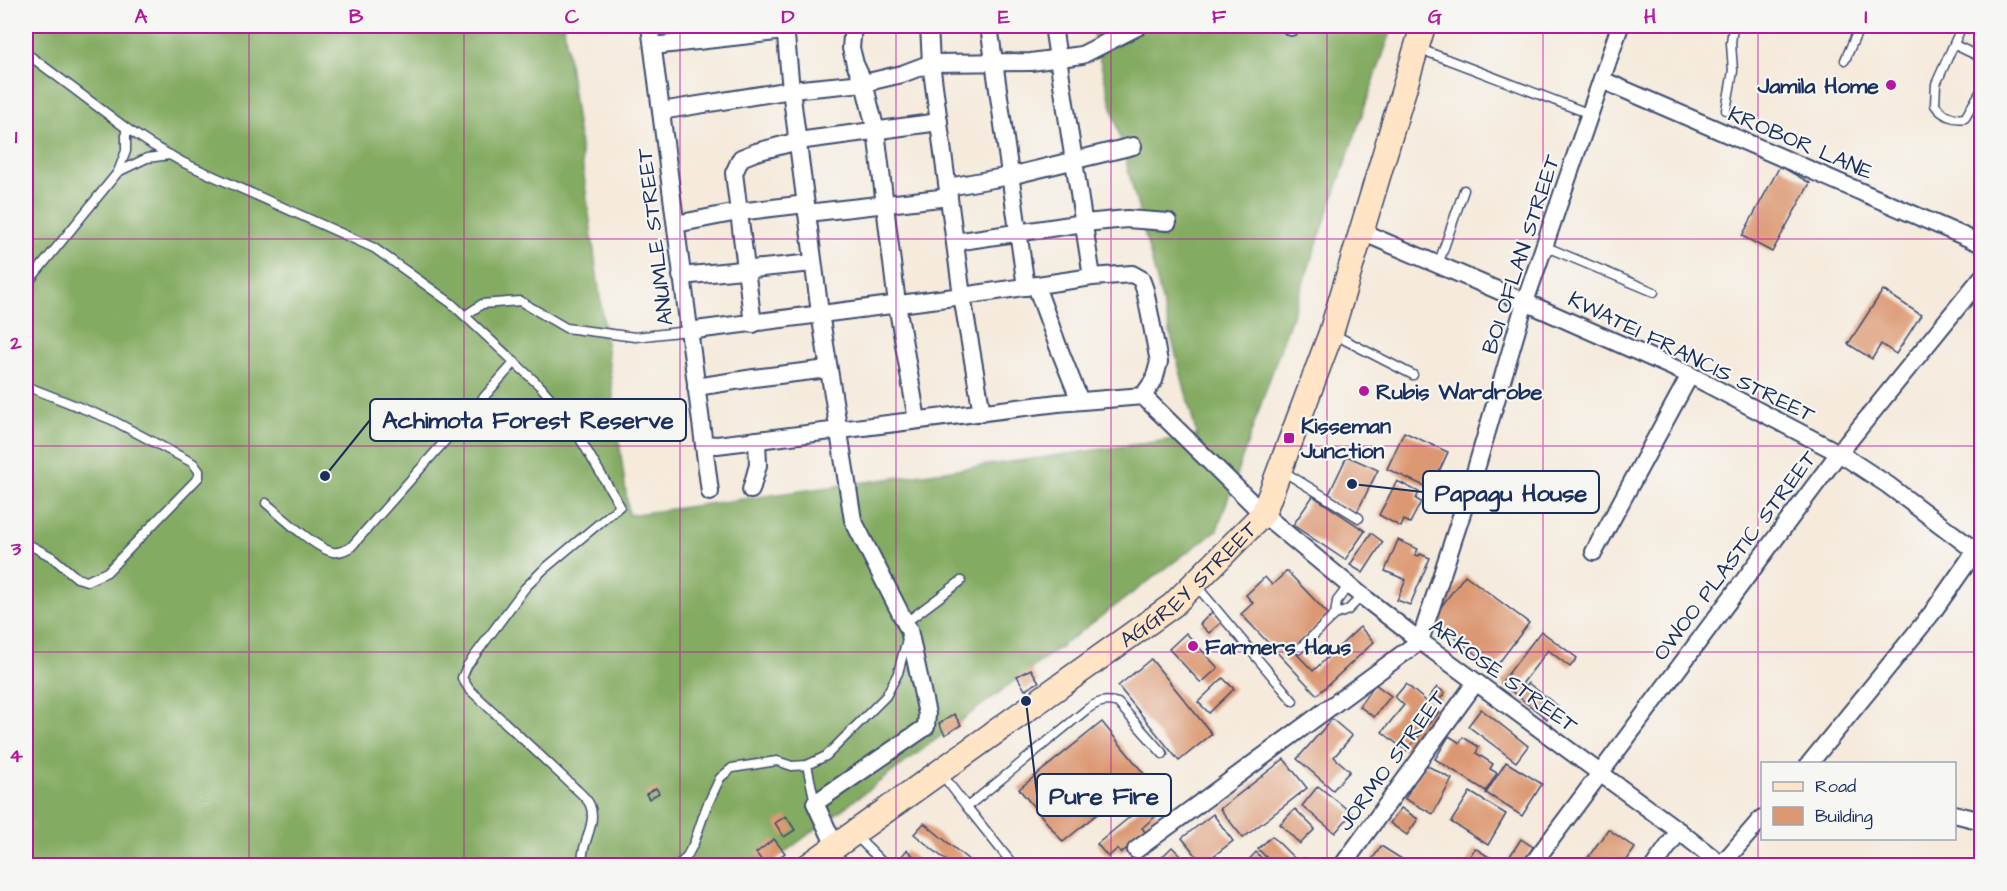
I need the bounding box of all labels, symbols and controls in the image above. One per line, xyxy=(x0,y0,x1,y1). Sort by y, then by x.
text: A xyxy=(135,3,148,31)
text: B xyxy=(349,3,364,31)
text: C xyxy=(565,3,580,31)
text: D xyxy=(782,3,795,31)
text: E xyxy=(998,3,1010,31)
text: F xyxy=(1212,3,1227,31)
text: G xyxy=(1428,3,1442,31)
text: H xyxy=(1644,3,1656,31)
text: I xyxy=(1864,3,1868,31)
place label: Jamila Home xyxy=(1757,71,1879,102)
marker: Jamila Home xyxy=(1884,78,1898,92)
street label: KROBOR LANE xyxy=(1723,99,1878,188)
text: 1 xyxy=(15,123,18,151)
street label: ANUMLE STREET xyxy=(629,146,682,327)
street label: BOI OFLAN STREET xyxy=(1475,151,1568,358)
street label: KWATEI FRANCIS STREET xyxy=(1563,284,1820,431)
text: 2 xyxy=(9,329,22,357)
place label: Rubis Wardrobe xyxy=(1376,377,1543,408)
marker: Rubis Wardrobe xyxy=(1357,384,1371,398)
callout: Achimota Forest Reserve xyxy=(370,399,686,441)
text: Achimota Forest Reserve xyxy=(382,404,674,438)
place label: Kisseman Junction xyxy=(1300,411,1391,467)
marker: Kisseman Junction xyxy=(1282,431,1296,445)
street label: OWOO PLASTIC STREET xyxy=(1646,444,1825,667)
callout: Papagu House xyxy=(1423,471,1599,513)
text: Papagu House xyxy=(1435,477,1587,512)
street label: AGGREY STREET xyxy=(1113,514,1265,656)
text: 3 xyxy=(10,535,22,563)
street label: ARKOSE STREET xyxy=(1422,612,1584,741)
place label: Farmers Haus xyxy=(1205,632,1351,663)
marker: Farmers Haus xyxy=(1186,639,1200,653)
street label: JORMO STREET xyxy=(1331,684,1454,838)
text: 4 xyxy=(9,742,23,770)
legend xyxy=(1761,762,1956,840)
callout: Pure Fire xyxy=(1037,774,1171,816)
text: Road xyxy=(1815,774,1856,799)
text: Pure Fire xyxy=(1049,780,1159,814)
text: Building xyxy=(1815,804,1873,830)

